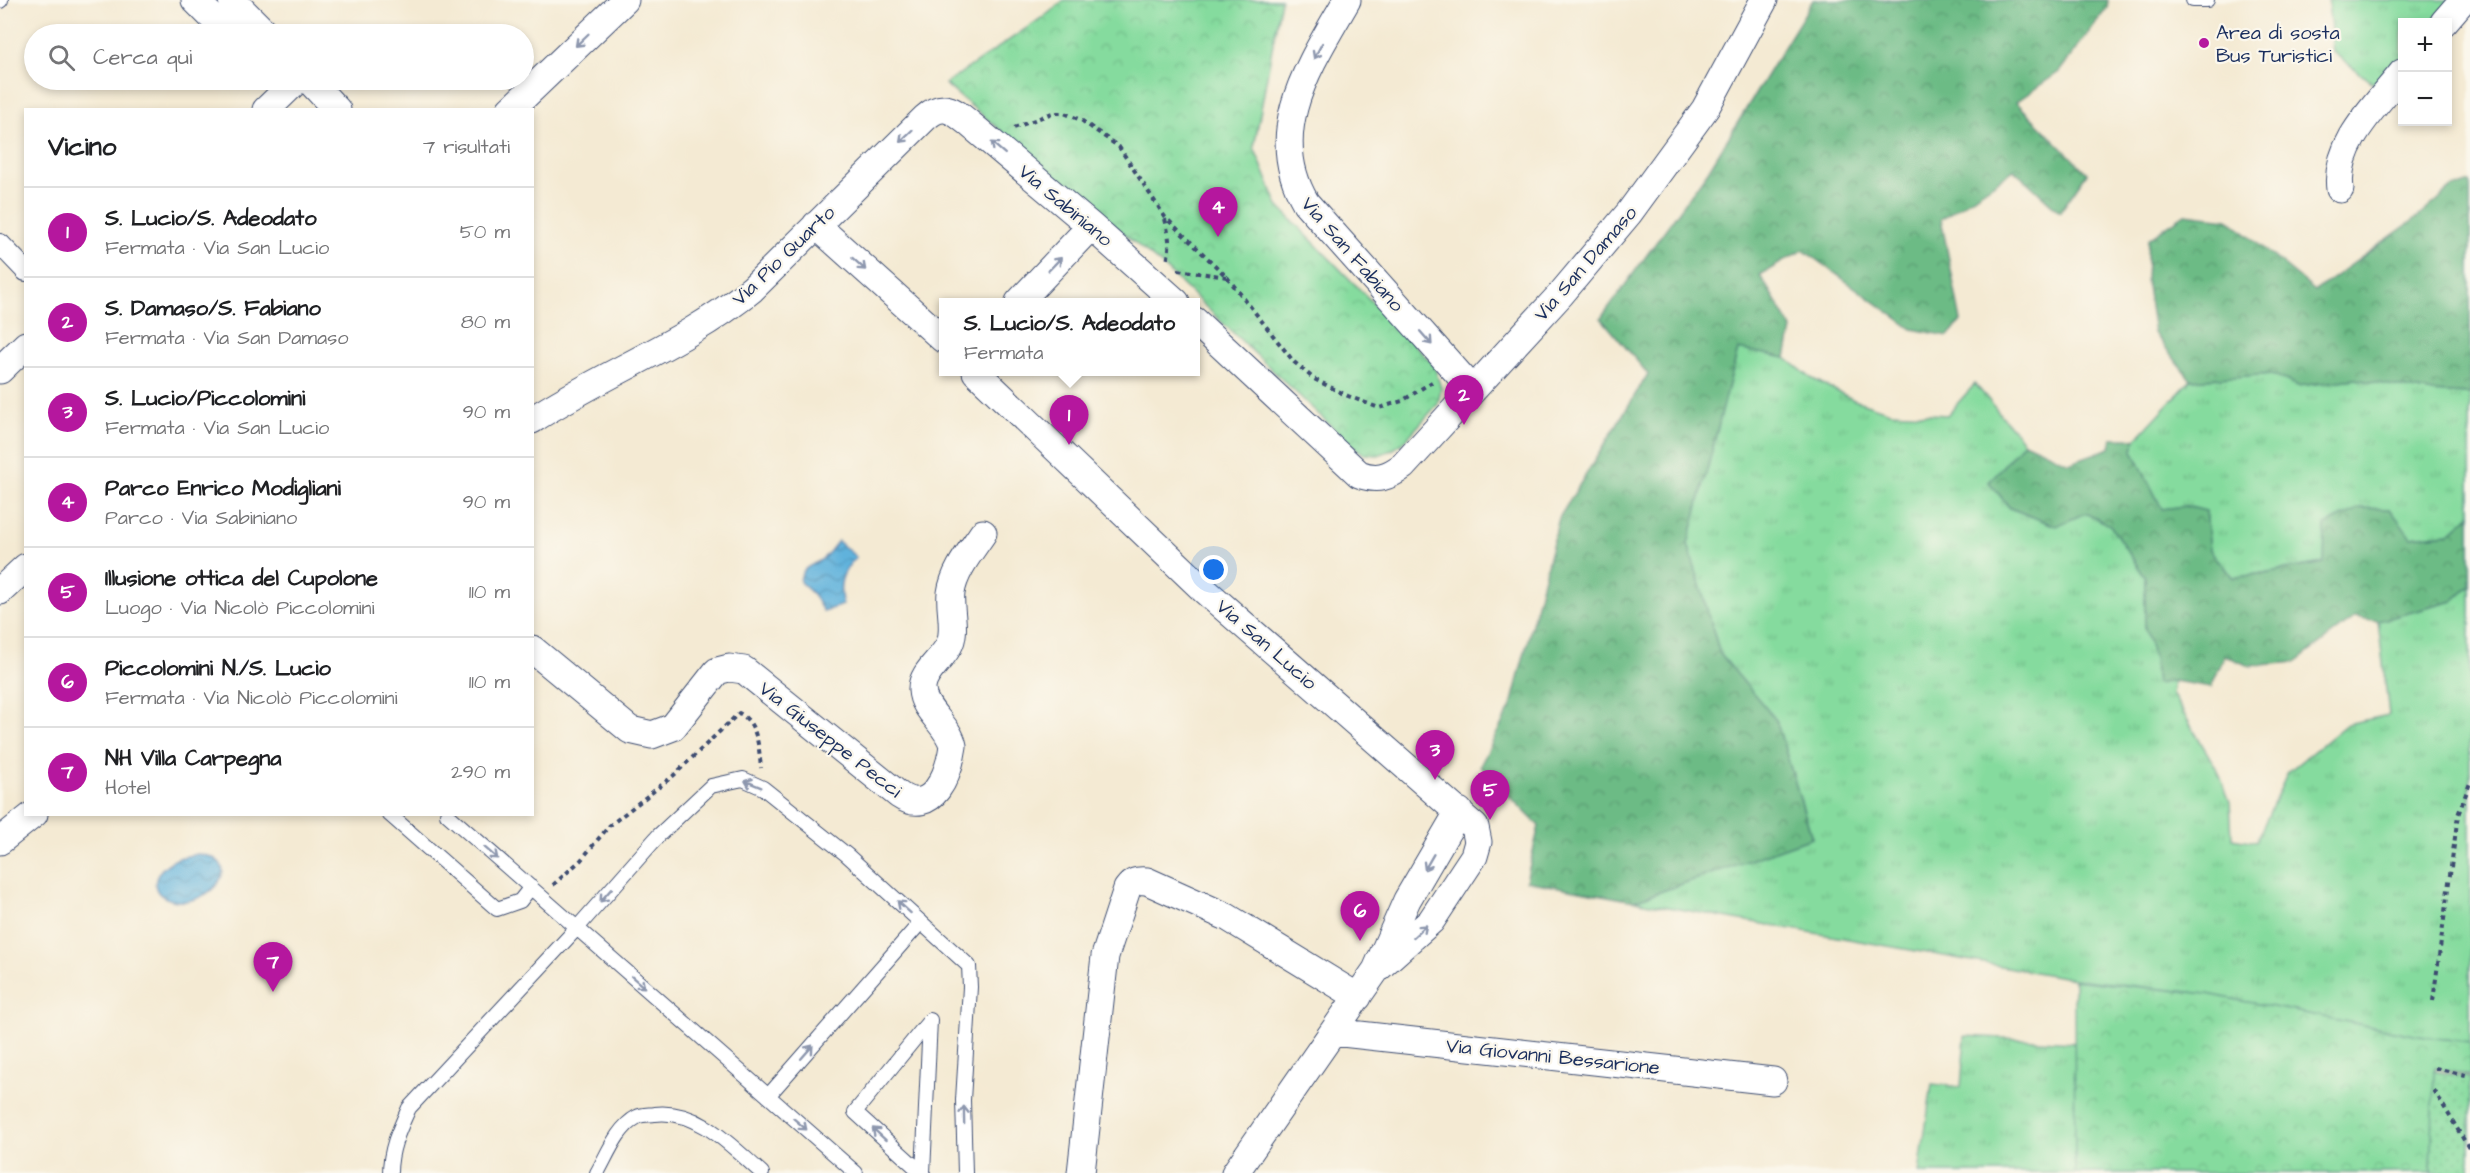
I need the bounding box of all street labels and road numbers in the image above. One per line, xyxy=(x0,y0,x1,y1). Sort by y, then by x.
street label: Via Sabiniano xyxy=(1012,158,1119,254)
street label: Via San Fabiano xyxy=(1294,191,1410,318)
street label: Via Pio Quarto xyxy=(726,199,842,312)
street label: Via San Damaso xyxy=(1528,200,1644,328)
street label: Via San Lucio xyxy=(1210,593,1323,697)
street label: Via Giuseppe Pecci xyxy=(753,675,908,805)
street label: Via Giovanni Bessarione xyxy=(1445,1032,1661,1082)

